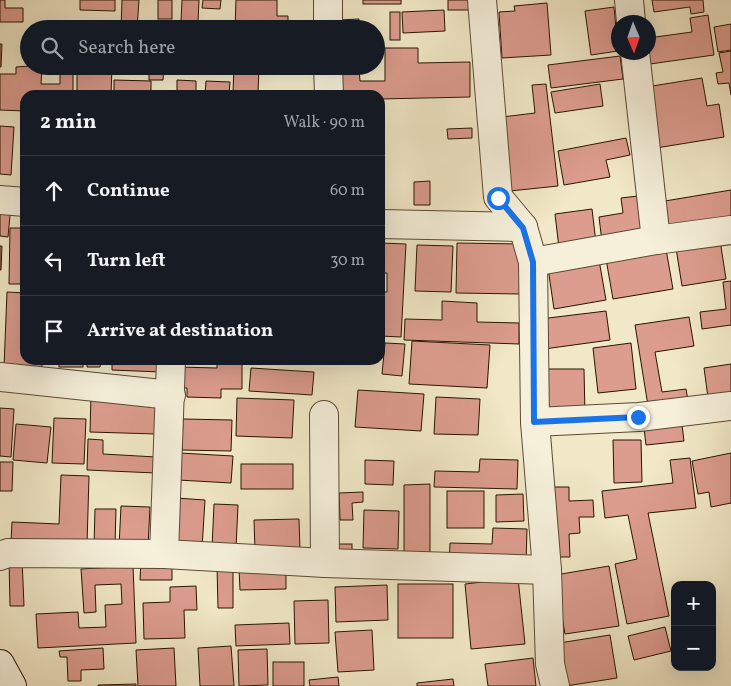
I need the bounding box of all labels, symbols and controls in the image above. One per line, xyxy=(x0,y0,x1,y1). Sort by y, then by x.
north arrow xyxy=(611,15,656,60)
search box xyxy=(20,20,385,75)
icon: search xyxy=(38,34,66,62)
text: Search here xyxy=(78,35,175,61)
text: 2 min xyxy=(40,108,97,137)
text: Walk · 90 m xyxy=(283,112,365,134)
icon: ahead xyxy=(40,177,68,205)
text: Continue xyxy=(87,178,170,204)
text: 60 m xyxy=(330,180,365,202)
route start xyxy=(487,187,510,210)
icon: left xyxy=(40,247,68,275)
text: Turn left xyxy=(87,248,166,274)
text: 30 m xyxy=(330,250,365,272)
icon: arrive xyxy=(40,317,68,345)
text: Arrive at destination xyxy=(87,318,273,344)
route end xyxy=(627,406,650,429)
map controls xyxy=(671,581,716,671)
button: + xyxy=(671,581,716,626)
button: − xyxy=(671,626,716,671)

